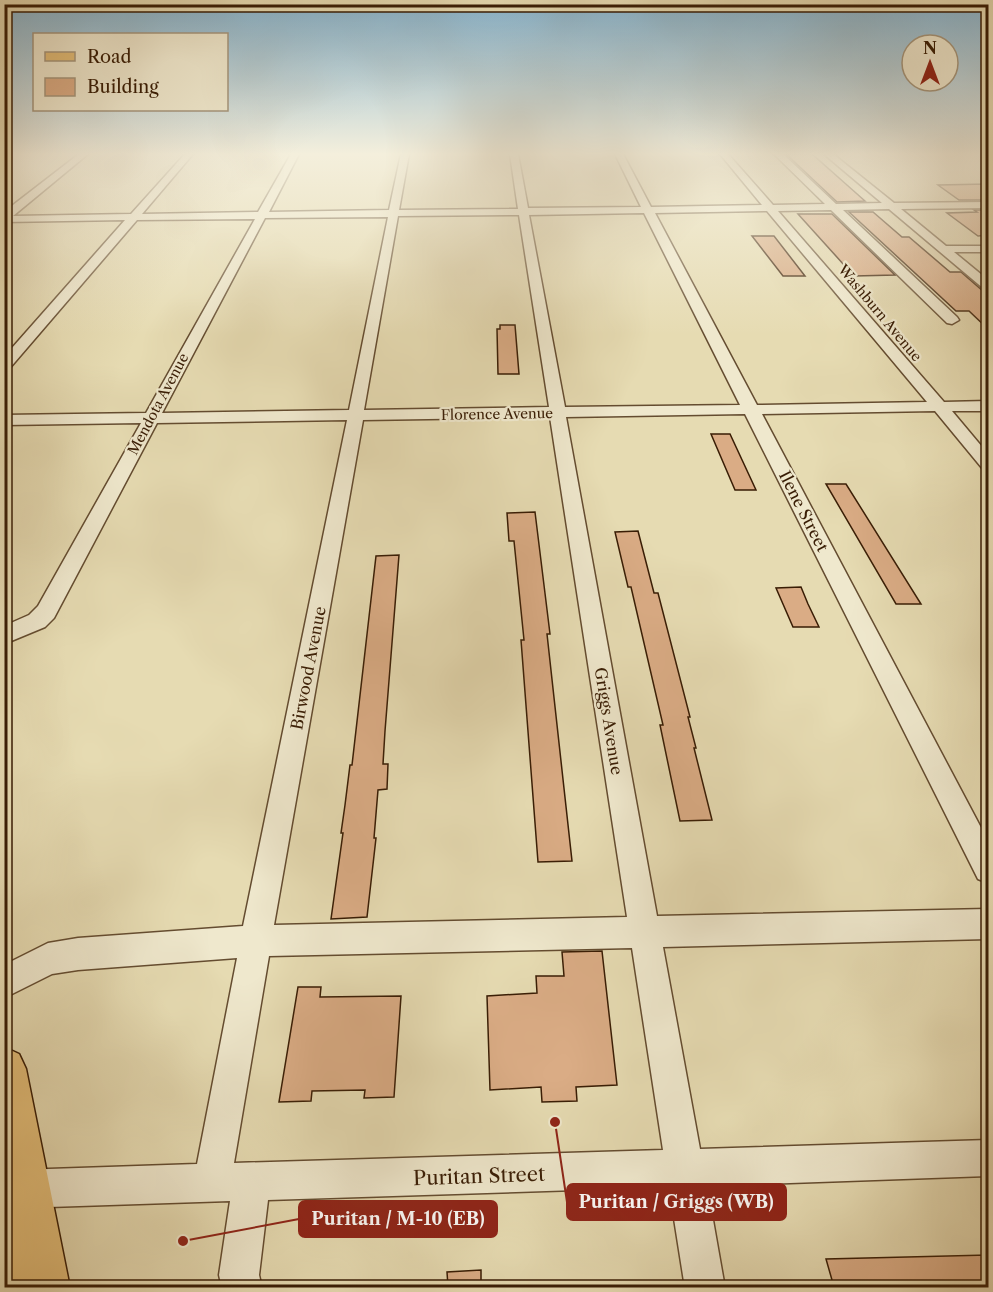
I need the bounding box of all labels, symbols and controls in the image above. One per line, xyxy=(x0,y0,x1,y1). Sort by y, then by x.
legend xyxy=(33,33,228,111)
north arrow xyxy=(900,33,960,93)
text: N xyxy=(923,38,937,58)
text: Road xyxy=(87,46,132,68)
text: Building xyxy=(87,76,159,98)
street label: Washburn Avenue xyxy=(834,260,926,365)
street label: Mendota Avenue xyxy=(124,350,192,458)
street label: Florence Avenue xyxy=(441,404,553,424)
street label: Ilene Street xyxy=(775,467,833,555)
street label: Birwood Avenue xyxy=(286,605,330,731)
street label: Griggs Avenue xyxy=(591,666,627,776)
street label: Puritan Street xyxy=(413,1162,545,1190)
callout: Puritan / Griggs (WB) xyxy=(567,1184,786,1220)
text: Puritan / Griggs (WB) xyxy=(578,1191,774,1213)
callout: Puritan / M-10 (EB) xyxy=(299,1201,497,1237)
text: Puritan / M-10 (EB) xyxy=(311,1208,485,1230)

